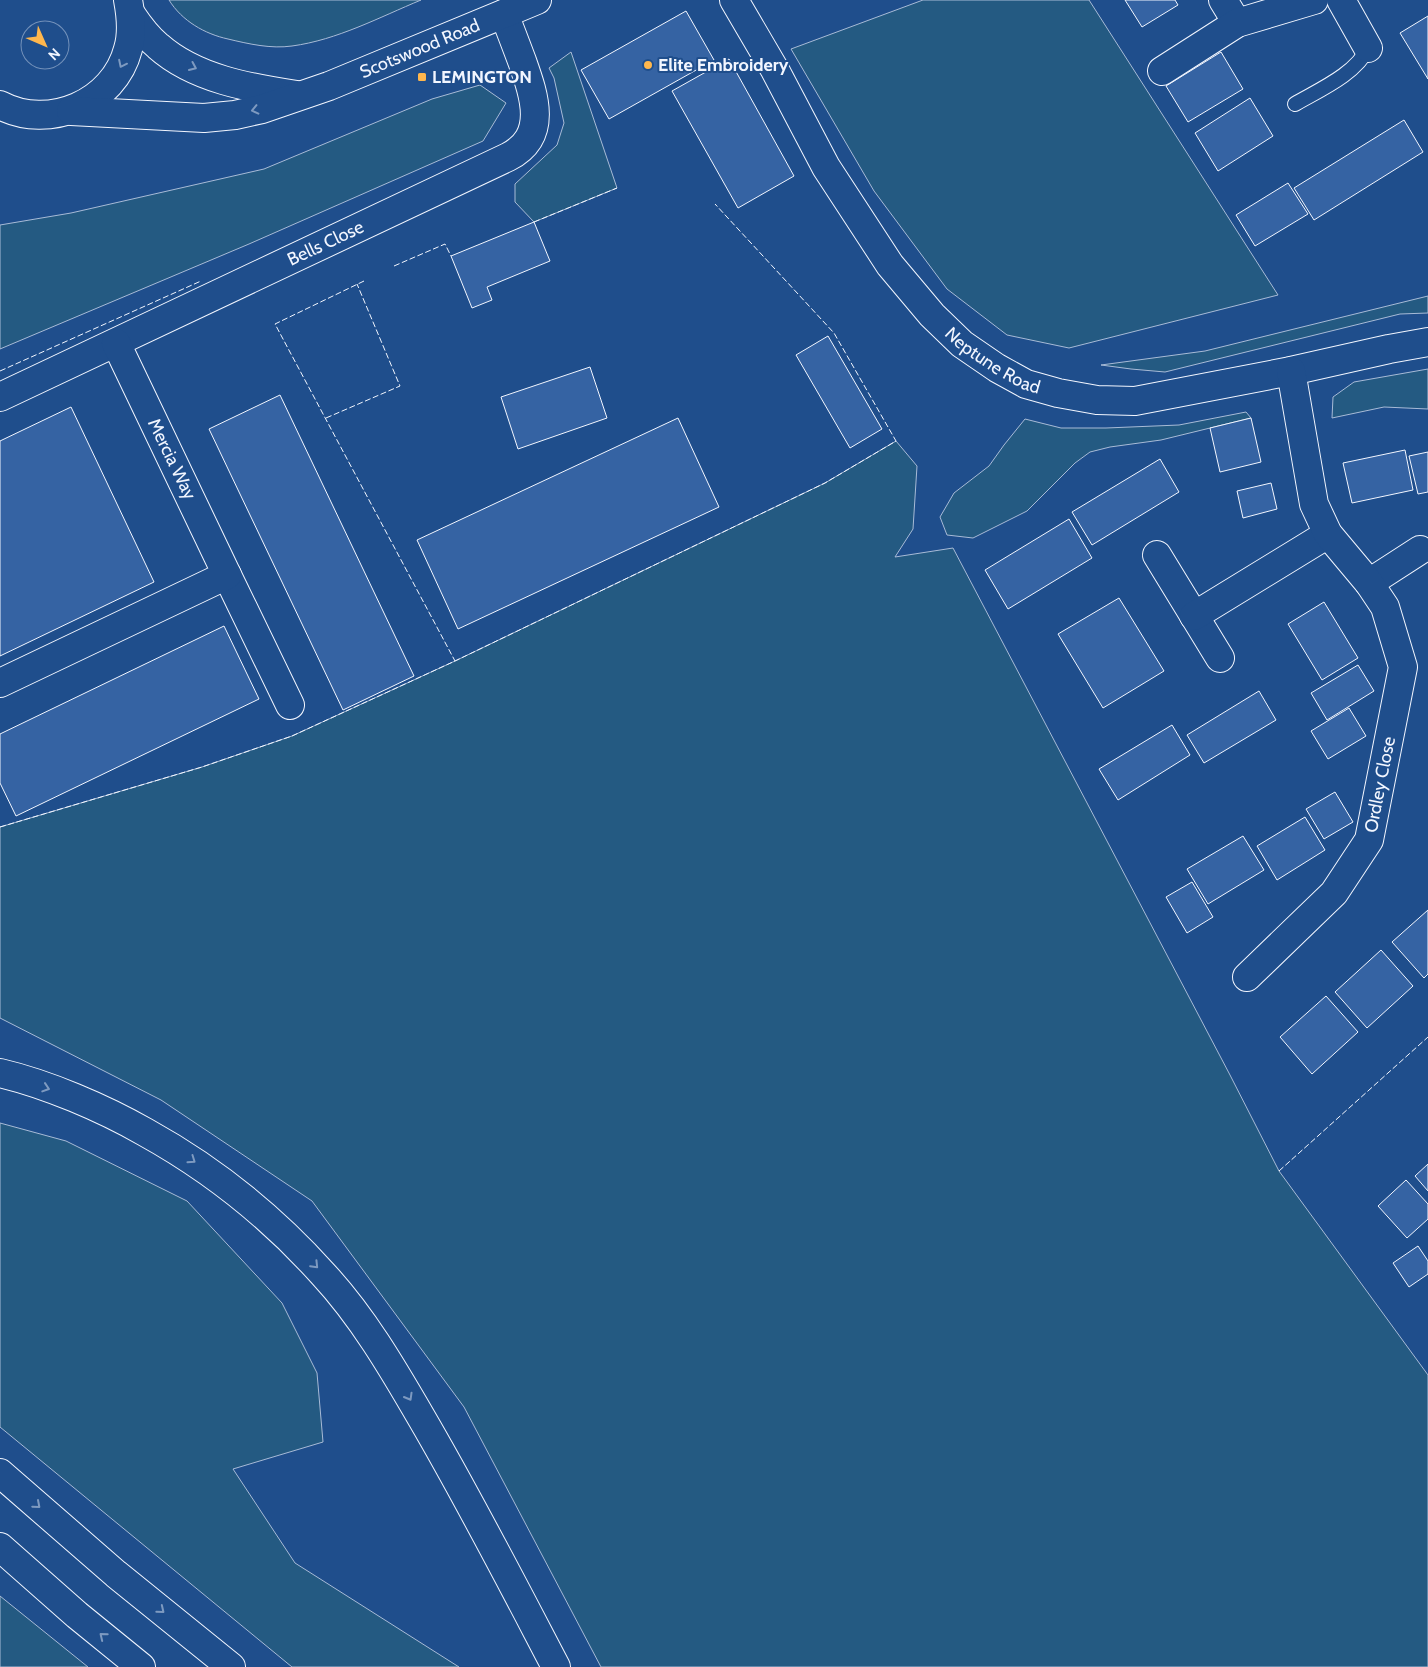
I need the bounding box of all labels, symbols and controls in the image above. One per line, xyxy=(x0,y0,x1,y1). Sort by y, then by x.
street label: Scotswood Road xyxy=(356,14,483,83)
north arrow xyxy=(20,20,70,70)
text: N xyxy=(44,44,64,64)
place label: Elite Embroidery xyxy=(658,54,789,76)
one-way arrow xyxy=(118,59,128,68)
marker: Elite Embroidery xyxy=(642,59,654,71)
one-way arrow xyxy=(188,61,197,72)
place label: LEMINGTON xyxy=(432,66,532,88)
marker: LEMINGTON xyxy=(416,71,428,83)
one-way arrow xyxy=(251,104,260,115)
street label: Bells Close xyxy=(284,216,367,271)
street label: Neptune Road xyxy=(940,323,1043,398)
street label: Mercia Way xyxy=(143,415,201,503)
street label: Ordley Close xyxy=(1360,735,1400,834)
one-way arrow xyxy=(42,1082,50,1092)
one-way arrow xyxy=(186,1154,196,1163)
one-way arrow xyxy=(309,1259,318,1268)
one-way arrow xyxy=(403,1391,413,1400)
one-way arrow xyxy=(31,1499,40,1508)
one-way arrow xyxy=(155,1605,164,1613)
one-way arrow xyxy=(100,1633,109,1642)

